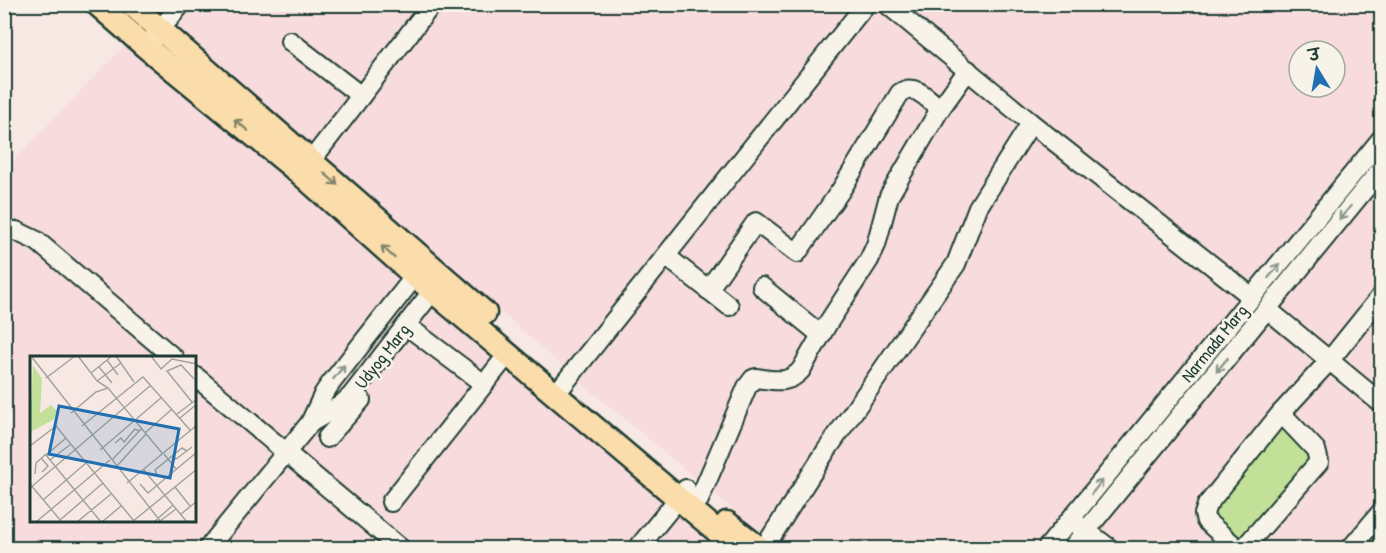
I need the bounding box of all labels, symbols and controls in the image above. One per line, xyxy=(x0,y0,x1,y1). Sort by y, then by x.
north arrow xyxy=(1287,39,1347,99)
text: उ xyxy=(1305,42,1323,66)
one-way arrow xyxy=(234,118,249,132)
one-way arrow xyxy=(323,173,339,186)
one-way arrow xyxy=(1338,205,1351,221)
one-way arrow xyxy=(381,245,396,259)
one-way arrow xyxy=(1267,263,1280,279)
street label: Narmada Marg xyxy=(1175,299,1253,387)
street label: Udyog Marg xyxy=(349,318,415,394)
inset map xyxy=(30,356,196,523)
one-way arrow xyxy=(1215,357,1228,373)
one-way arrow xyxy=(332,364,345,380)
one-way arrow xyxy=(1091,479,1104,495)

